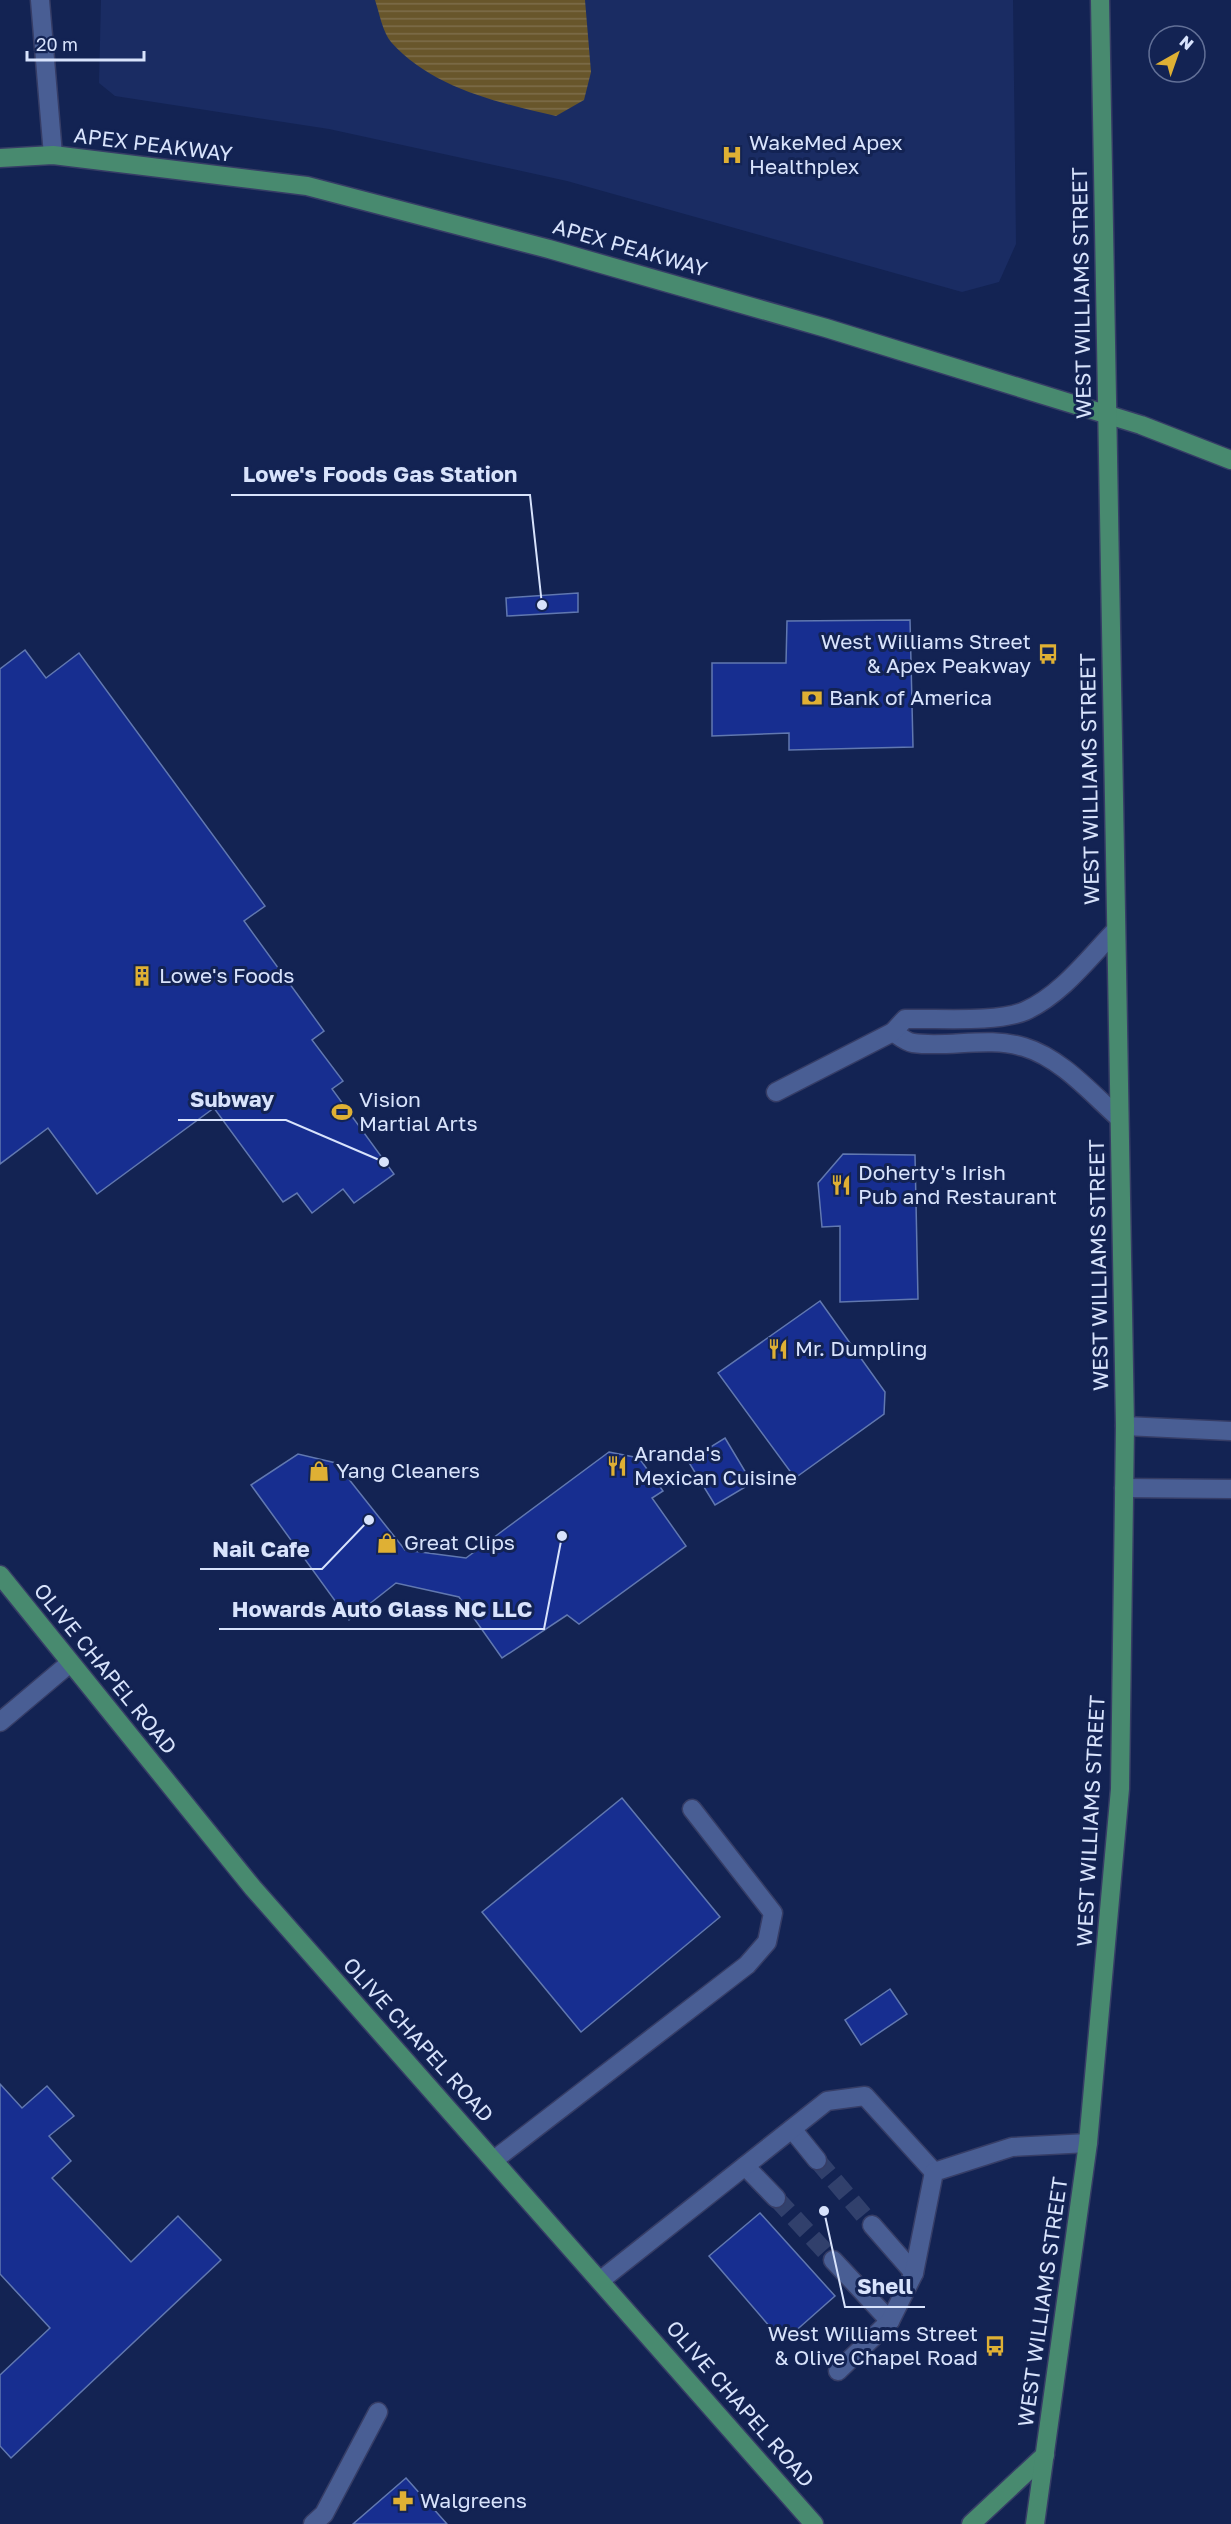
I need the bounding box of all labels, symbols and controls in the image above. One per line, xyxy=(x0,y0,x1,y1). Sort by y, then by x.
scale bar xyxy=(27,24,144,62)
north arrow xyxy=(1147,24,1207,84)
text: N xyxy=(1176,31,1198,54)
text: 20 m xyxy=(36,33,78,55)
street label: APEX PEAKWAY xyxy=(72,121,234,167)
place label: WakeMed Apex Healthplex xyxy=(749,129,903,179)
hospital icon: WakeMed Apex Healthplex xyxy=(720,143,744,167)
street label: WEST WILLIAMS STREET xyxy=(1066,167,1096,419)
street label: APEX PEAKWAY xyxy=(550,213,711,282)
callout: Lowe's Foods Gas Station xyxy=(231,455,530,495)
text: Lowe's Foods Gas Station xyxy=(243,460,517,487)
place label: West Williams Street & Apex Peakway xyxy=(821,628,1031,678)
bus stop icon: West Williams Street & Apex Peakway xyxy=(1036,642,1060,666)
street label: WEST WILLIAMS STREET xyxy=(1074,653,1104,905)
place label: Bank of America xyxy=(829,684,992,710)
bank icon: Bank of America xyxy=(800,686,824,710)
place label: Lowe's Foods xyxy=(159,962,294,988)
building icon: Lowe's Foods xyxy=(130,964,154,988)
callout: Subway xyxy=(178,1080,286,1120)
text: Subway xyxy=(190,1085,274,1112)
place label: Vision Martial Arts xyxy=(359,1086,478,1136)
sports icon: Vision Martial Arts xyxy=(330,1100,354,1124)
street label: WEST WILLIAMS STREET xyxy=(1083,1139,1113,1391)
place label: Doherty's Irish Pub and Restaurant xyxy=(858,1159,1057,1209)
restaurant icon: Doherty's Irish Pub and Restaurant xyxy=(829,1173,853,1197)
place label: Mr. Dumpling xyxy=(795,1335,927,1361)
restaurant icon: Mr. Dumpling xyxy=(766,1337,790,1361)
place label: Aranda's Mexican Cuisine xyxy=(634,1440,797,1490)
restaurant icon: Aranda's Mexican Cuisine xyxy=(605,1454,629,1478)
place label: Yang Cleaners xyxy=(336,1457,480,1483)
shop icon: Yang Cleaners xyxy=(307,1459,331,1483)
callout: Nail Cafe xyxy=(200,1529,322,1569)
place label: Great Clips xyxy=(404,1529,515,1555)
shop icon: Great Clips xyxy=(375,1531,399,1555)
text: Nail Cafe xyxy=(212,1535,310,1562)
street label: OLIVE CHAPEL ROAD xyxy=(29,1578,183,1759)
callout: Howards Auto Glass NC LLC xyxy=(219,1589,544,1629)
text: Howards Auto Glass NC LLC xyxy=(232,1595,532,1622)
street label: WEST WILLIAMS STREET xyxy=(1070,1694,1110,1947)
street label: OLIVE CHAPEL ROAD xyxy=(338,1952,499,2127)
street label: WEST WILLIAMS STREET xyxy=(1012,2175,1072,2428)
callout: Shell xyxy=(845,2267,925,2307)
text: Shell xyxy=(857,2272,913,2299)
street label: OLIVE CHAPEL ROAD xyxy=(661,2315,820,2492)
place label: West Williams Street & Olive Chapel Road xyxy=(768,2320,978,2370)
bus stop icon: West Williams Street & Olive Chapel Road xyxy=(983,2334,1007,2358)
place label: Walgreens xyxy=(420,2487,527,2513)
pharmacy icon: Walgreens xyxy=(391,2489,415,2513)

